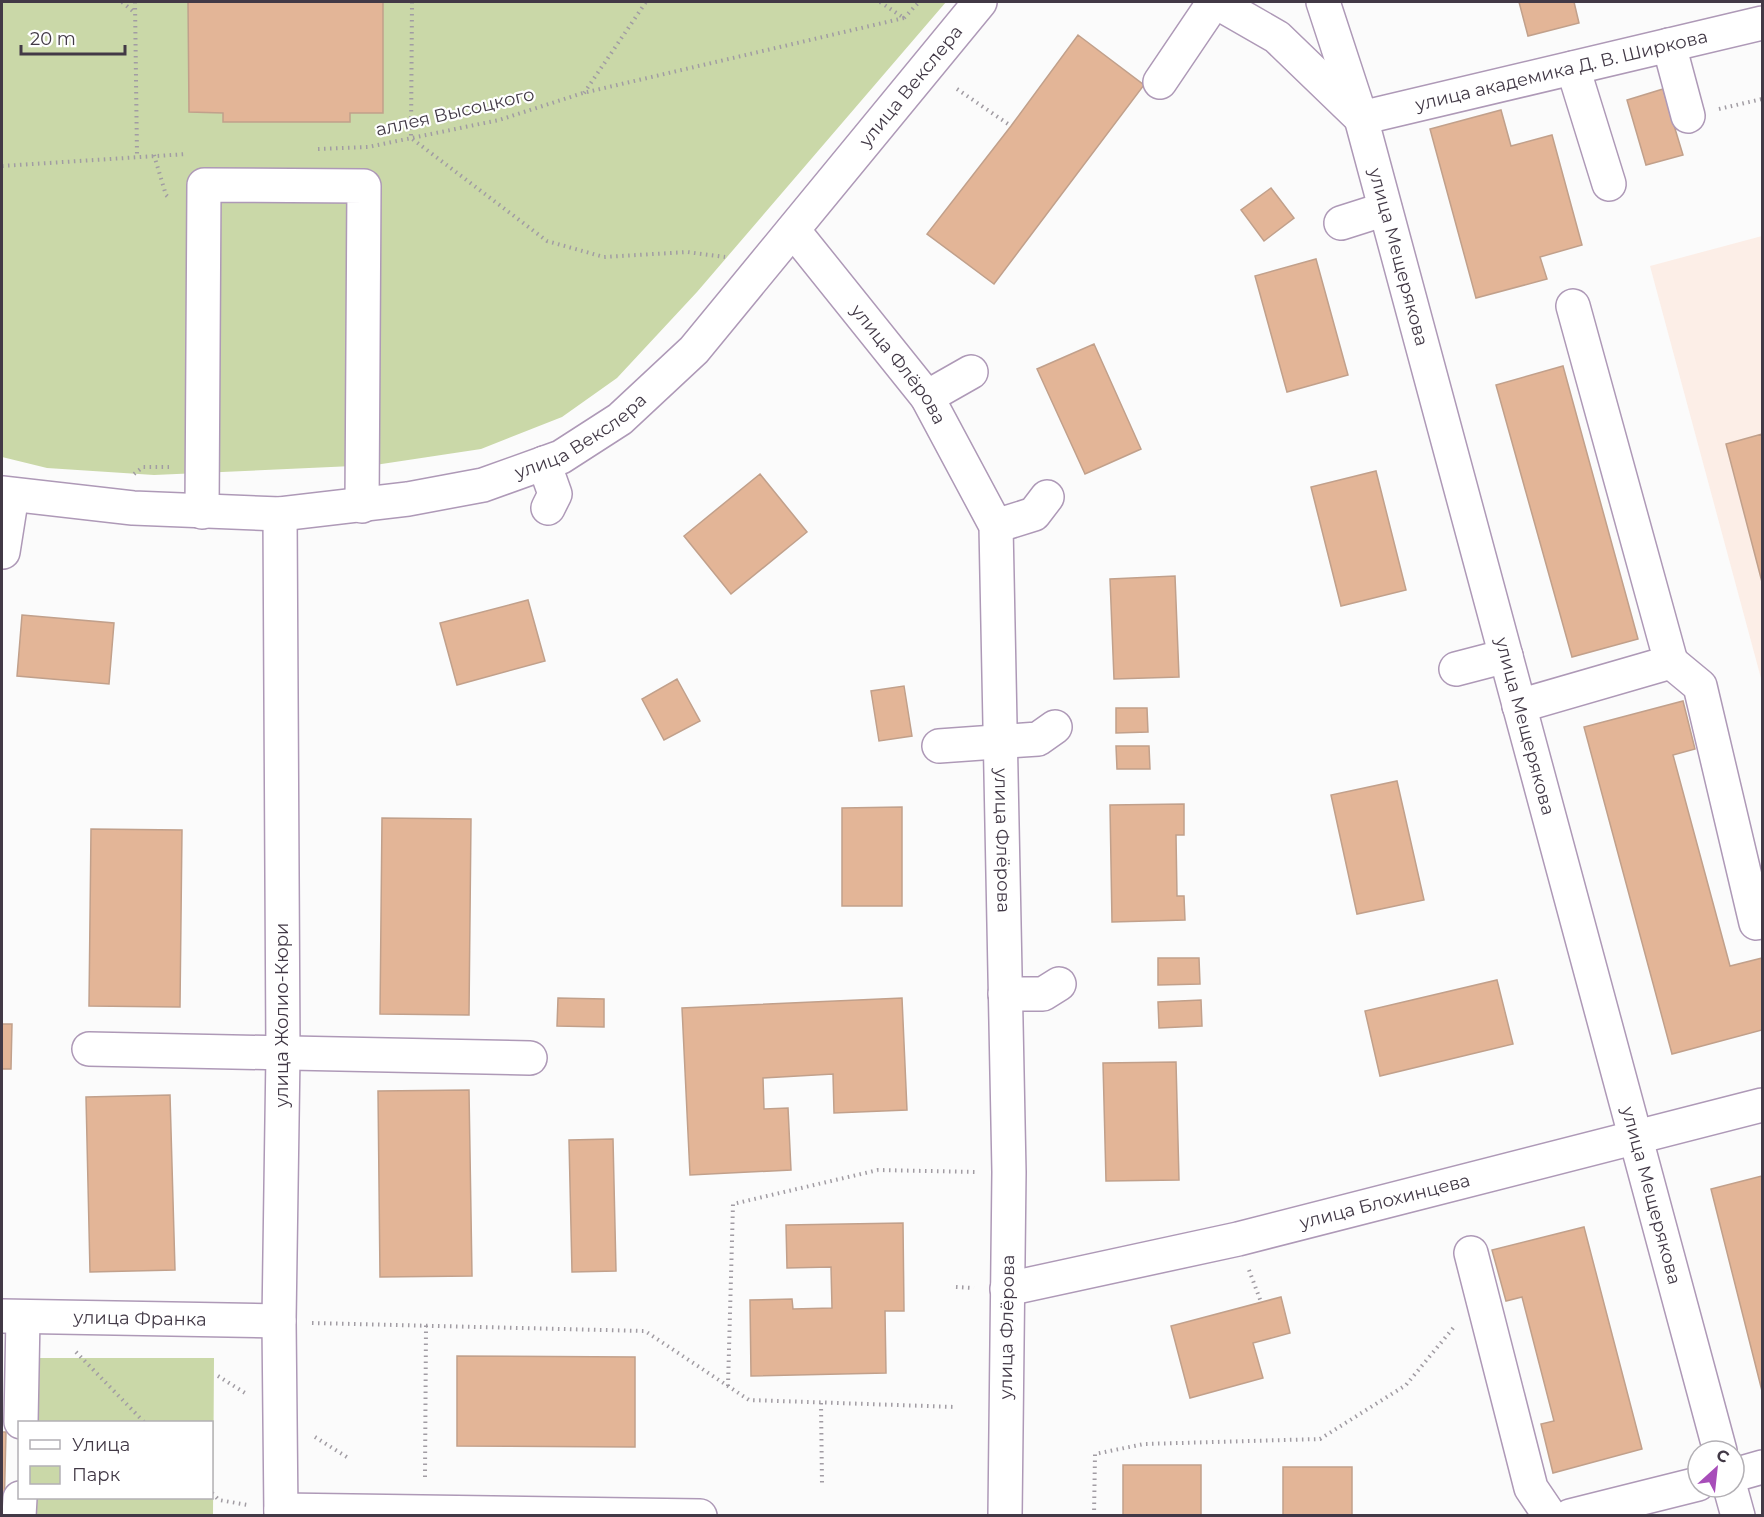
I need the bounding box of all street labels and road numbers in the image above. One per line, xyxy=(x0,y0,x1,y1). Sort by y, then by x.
street label: улица Векслера xyxy=(854,21,967,152)
street label: улица академика Д. В. Ширкова xyxy=(1412,25,1710,116)
street label: аллея Высоцкого xyxy=(373,83,537,141)
street label: улица Мещерякова xyxy=(1364,165,1433,348)
street label: улица Флёрова xyxy=(845,299,951,428)
street label: улица Векслера xyxy=(511,389,651,484)
street label: улица Мещерякова xyxy=(1490,634,1559,818)
street label: улица Флёрова xyxy=(990,767,1015,913)
street label: улица Жолио-Кюри xyxy=(271,923,293,1109)
street label: улица Мещерякова xyxy=(1616,1103,1686,1287)
street label: улица Блохинцева xyxy=(1296,1169,1473,1234)
street label: улица Флёрова xyxy=(995,1254,1019,1401)
street label: улица Франка xyxy=(72,1306,207,1331)

